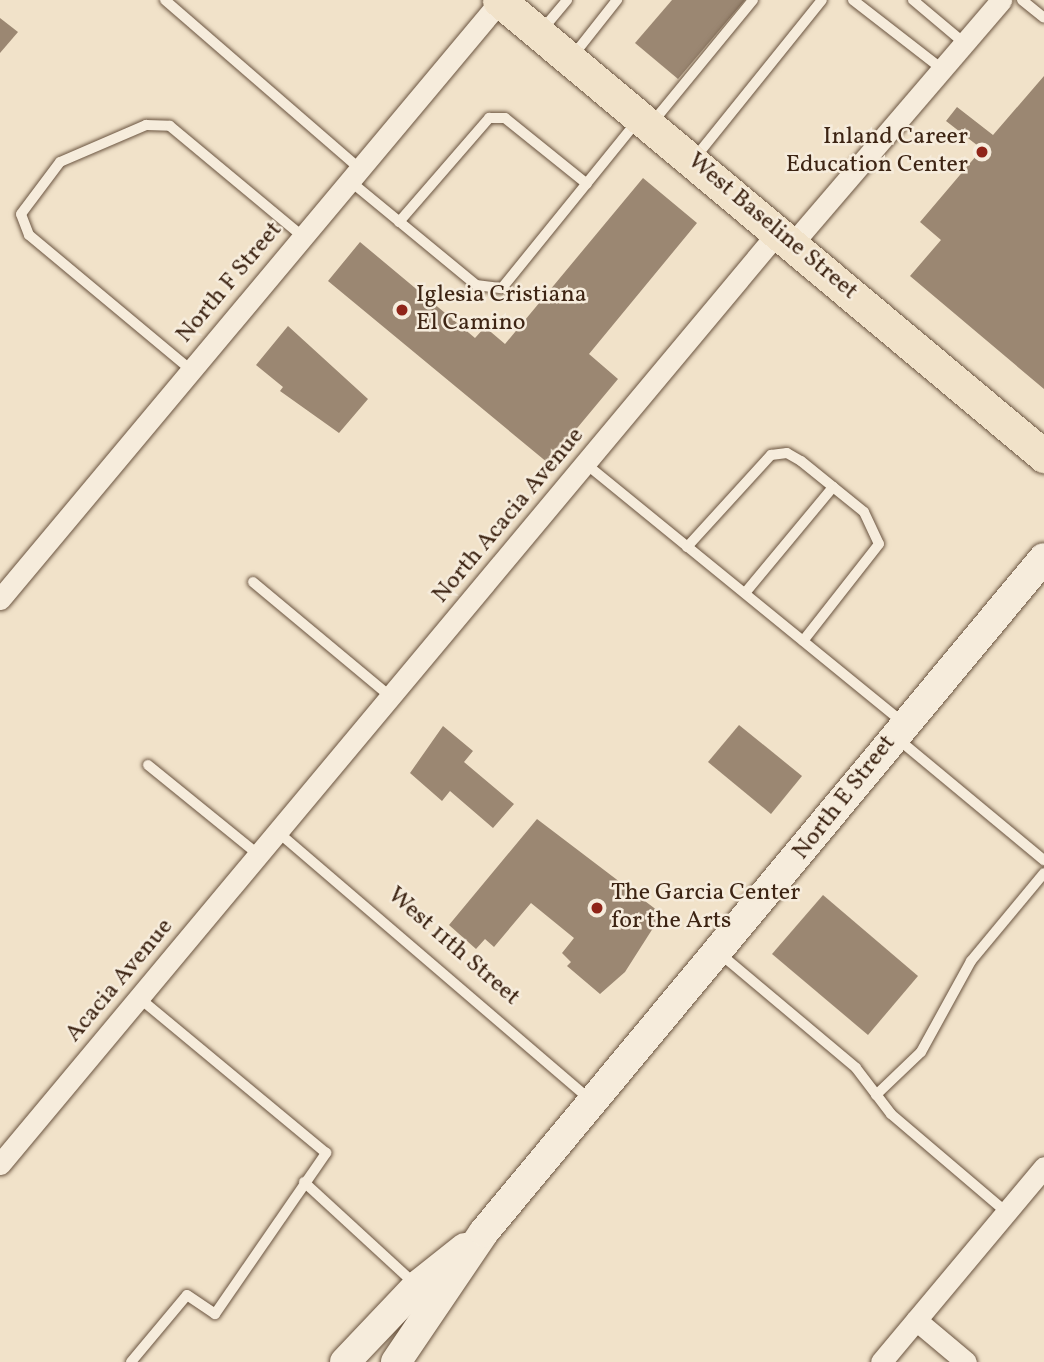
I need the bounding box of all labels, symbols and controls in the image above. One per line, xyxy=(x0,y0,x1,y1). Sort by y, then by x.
place label: Inland Career Education Center xyxy=(786,124,968,180)
marker: Inland Career Education Center xyxy=(974,144,990,160)
street label: West Baseline Street xyxy=(681,147,863,307)
street label: North F Street xyxy=(171,217,289,349)
place label: Iglesia Cristiana El Camino xyxy=(416,282,587,338)
marker: Iglesia Cristiana El Camino xyxy=(394,302,410,318)
street label: North Acacia Avenue xyxy=(427,422,591,610)
street label: North E Street xyxy=(787,730,903,866)
place label: The Garcia Center for the Arts xyxy=(611,880,800,936)
street label: West 11th Street xyxy=(381,882,525,1012)
marker: The Garcia Center for the Arts xyxy=(589,900,605,916)
street label: Acacia Avenue xyxy=(60,913,180,1049)

